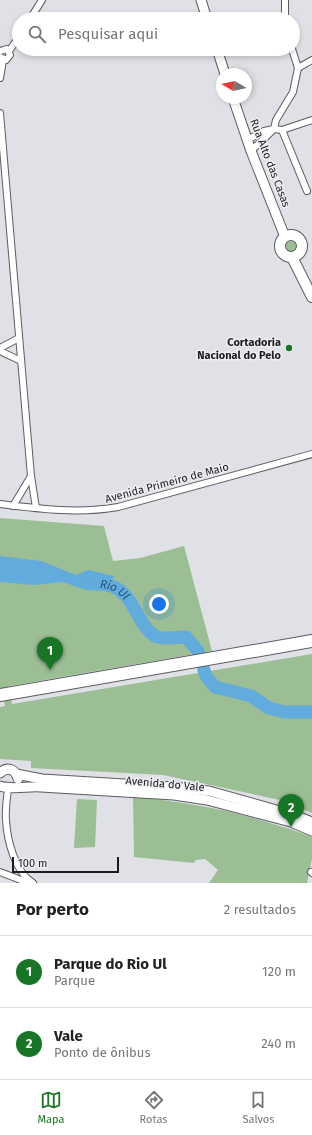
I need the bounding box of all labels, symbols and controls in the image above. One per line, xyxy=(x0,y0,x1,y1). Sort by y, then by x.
search box xyxy=(12,12,300,56)
icon: search xyxy=(26,23,48,45)
text: Pesquisar aqui xyxy=(58,25,158,43)
north arrow xyxy=(216,68,252,104)
street label: Rua Alto das Casas xyxy=(247,117,293,209)
place label: Cortadoria Nacional do Pelo xyxy=(197,336,282,362)
marker: Cortadoria Nacional do Pelo xyxy=(284,343,294,353)
street label: Avenida Primeiro de Maio xyxy=(104,460,230,506)
water label: Rio Ul xyxy=(99,577,133,602)
your location xyxy=(149,594,169,614)
pin: 1 xyxy=(37,637,63,670)
street label: Avenida do Vale xyxy=(125,774,205,794)
pin: 2 xyxy=(278,794,304,827)
scale bar xyxy=(12,855,119,874)
text: 100 m xyxy=(18,857,47,870)
text: Por perto xyxy=(16,899,89,920)
text: 2 resultados xyxy=(224,902,296,917)
text: Parque do Rio Ul xyxy=(54,955,167,973)
text: 1 xyxy=(26,964,32,979)
text: 120 m xyxy=(262,964,296,979)
text: Parque xyxy=(54,973,95,988)
text: Vale xyxy=(54,1027,83,1045)
text: 2 xyxy=(26,1036,32,1051)
text: 240 m xyxy=(261,1036,296,1051)
text: Ponto de ônibus xyxy=(54,1045,150,1060)
tab: Mapa xyxy=(38,1089,65,1126)
tab: Rotas xyxy=(140,1089,167,1126)
tab: Salvos xyxy=(243,1089,274,1126)

